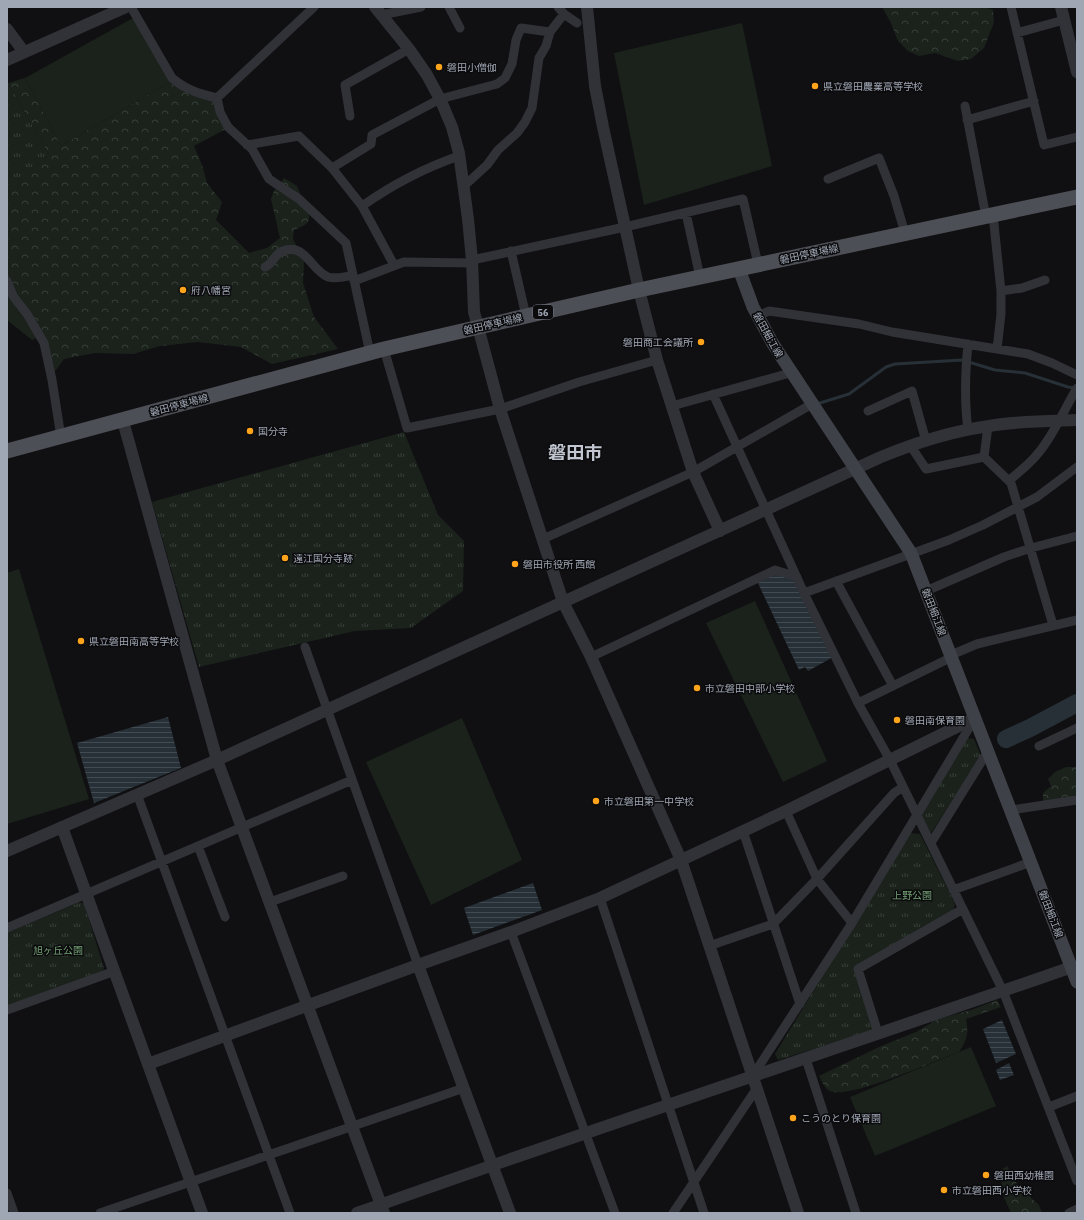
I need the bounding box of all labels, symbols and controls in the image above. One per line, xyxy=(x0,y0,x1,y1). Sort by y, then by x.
place label: 磐田小僧伽 xyxy=(447,61,497,74)
marker: 磐田小僧伽 xyxy=(434,62,444,72)
place label: 県立磐田農業高等学校 xyxy=(823,80,923,93)
marker: 県立磐田農業高等学校 xyxy=(810,81,820,91)
street label: 磐田停車場線 xyxy=(778,241,840,267)
place label: 府八幡宮 xyxy=(191,284,231,297)
marker: 府八幡宮 xyxy=(178,285,188,295)
road number: 56 xyxy=(533,305,553,319)
street label: 磐田細江線 xyxy=(750,310,786,360)
street label: 磐田停車場線 xyxy=(462,311,524,337)
place label: 磐田商工会議所 xyxy=(623,336,693,349)
marker: 磐田商工会議所 xyxy=(696,337,706,347)
street label: 磐田停車場線 xyxy=(148,391,210,419)
place label: 国分寺 xyxy=(258,425,288,438)
marker: 国分寺 xyxy=(245,426,255,436)
district label: 磐田市 xyxy=(548,441,602,464)
place label: 遠江国分寺跡 xyxy=(293,552,353,565)
marker: 遠江国分寺跡 xyxy=(280,553,290,563)
place label: 磐田市役所 西館 xyxy=(523,558,595,571)
marker: 磐田市役所 西館 xyxy=(510,559,520,569)
street label: 磐田細江線 xyxy=(919,586,949,638)
place label: 県立磐田南高等学校 xyxy=(89,635,179,648)
marker: 県立磐田南高等学校 xyxy=(76,636,86,646)
place label: 市立磐田中部小学校 xyxy=(705,682,795,695)
marker: 市立磐田中部小学校 xyxy=(692,683,702,693)
place label: 磐田南保育園 xyxy=(905,714,965,727)
marker: 磐田南保育園 xyxy=(892,715,902,725)
place label: 市立磐田第一中学校 xyxy=(604,795,694,808)
marker: 市立磐田第一中学校 xyxy=(591,796,601,806)
street label: 磐田細江線 xyxy=(1036,888,1066,940)
park label: 上野公園 xyxy=(892,889,932,902)
park label: 旭ヶ丘公園 xyxy=(33,944,83,957)
place label: こうのとり保育園 xyxy=(801,1112,881,1125)
marker: こうのとり保育園 xyxy=(788,1113,798,1123)
place label: 磐田西幼稚園 xyxy=(994,1169,1054,1182)
marker: 磐田西幼稚園 xyxy=(981,1170,991,1180)
place label: 市立磐田西小学校 xyxy=(952,1184,1032,1197)
marker: 市立磐田西小学校 xyxy=(939,1185,949,1195)

